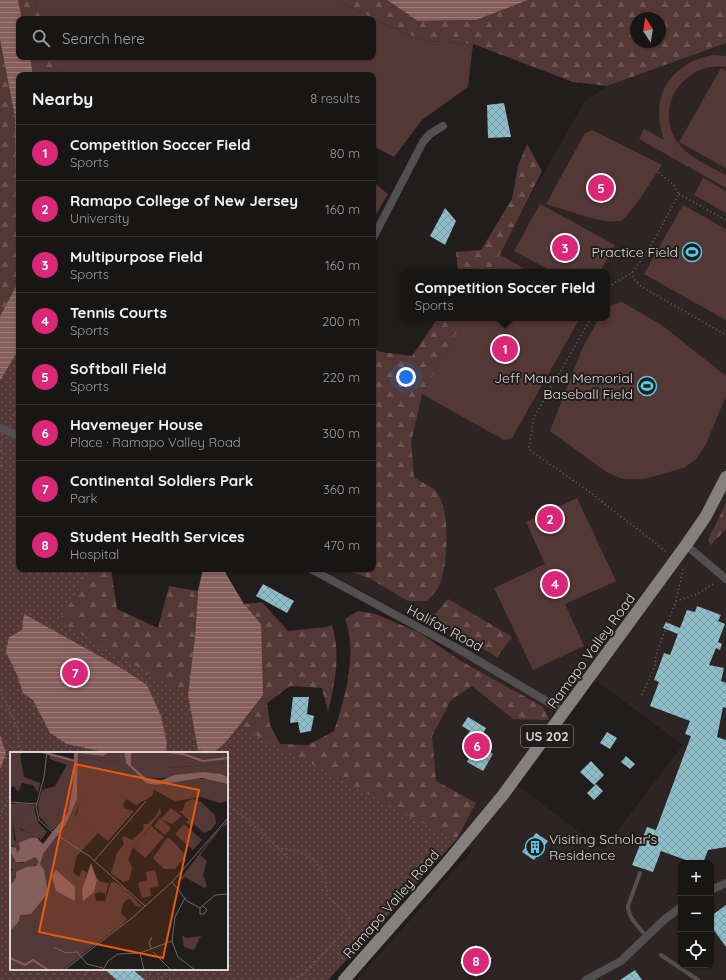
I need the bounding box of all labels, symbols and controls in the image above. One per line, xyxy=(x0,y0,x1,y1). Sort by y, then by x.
north arrow xyxy=(630,12,666,48)
search box xyxy=(16,16,376,60)
icon: search xyxy=(30,27,52,49)
text: Search here xyxy=(62,29,145,48)
text: Nearby xyxy=(32,88,93,109)
text: 8 results xyxy=(310,90,360,106)
text: Competition Soccer Field xyxy=(70,135,250,154)
text: 1 xyxy=(42,145,48,161)
text: 80 m xyxy=(330,145,360,161)
text: Sports xyxy=(70,154,109,170)
pin: 5 xyxy=(588,173,614,203)
text: Ramapo College of New Jersey xyxy=(70,191,298,210)
text: 2 xyxy=(41,201,49,217)
text: 160 m xyxy=(325,201,360,217)
text: University xyxy=(70,210,129,226)
pin: 3 xyxy=(552,233,578,263)
sports icon: Practice Field xyxy=(681,241,703,263)
place label: Practice Field xyxy=(592,243,678,261)
text: Multipurpose Field xyxy=(70,247,203,266)
text: 3 xyxy=(42,257,48,273)
text: 160 m xyxy=(325,257,360,273)
text: Sports xyxy=(70,266,109,282)
popup xyxy=(400,269,610,321)
text: Competition Soccer Field xyxy=(415,278,595,297)
text: Sports xyxy=(415,297,454,313)
text: Tennis Courts xyxy=(70,303,167,322)
text: 4 xyxy=(41,313,49,329)
text: 200 m xyxy=(322,313,360,329)
text: Sports xyxy=(70,322,109,338)
pin: 1 xyxy=(492,334,518,364)
text: Softball Field xyxy=(70,359,166,378)
your location xyxy=(396,367,416,387)
text: 5 xyxy=(41,369,49,385)
text: 220 m xyxy=(322,369,360,385)
place label: Jeff Maund Memorial Baseball Field xyxy=(494,369,633,403)
sports icon: Jeff Maund Memorial Baseball Field xyxy=(636,375,658,397)
text: Sports xyxy=(70,378,109,394)
text: Havemeyer House xyxy=(70,415,203,434)
text: 6 xyxy=(41,425,49,441)
text: 300 m xyxy=(322,425,360,441)
text: Place · Ramapo Valley Road xyxy=(70,434,241,450)
text: Continental Soldiers Park xyxy=(70,471,253,490)
text: 7 xyxy=(41,481,49,497)
text: 360 m xyxy=(323,481,360,497)
text: Park xyxy=(70,490,98,506)
pin: 2 xyxy=(537,504,563,534)
text: Student Health Services xyxy=(70,527,245,546)
text: 8 xyxy=(41,537,49,553)
text: 470 m xyxy=(324,537,360,553)
text: Hospital xyxy=(70,546,119,562)
pin: 4 xyxy=(542,569,568,599)
street label: Ramapo Valley Road xyxy=(543,590,639,712)
street label: Halifax Road xyxy=(404,600,486,656)
pin: 7 xyxy=(62,658,88,688)
road number: US 202 xyxy=(521,725,573,747)
pin: 6 xyxy=(464,731,490,761)
inset map xyxy=(10,752,228,970)
place label: Visiting Scholar's Residence xyxy=(549,830,657,864)
building icon: Visiting Scholar's Residence xyxy=(524,836,546,858)
street label: Ramapo Valley Road xyxy=(339,846,443,962)
map controls xyxy=(678,860,714,968)
button: + xyxy=(678,860,714,896)
button: − xyxy=(678,896,714,932)
button: locate xyxy=(678,932,714,968)
pin: 8 xyxy=(463,946,489,976)

